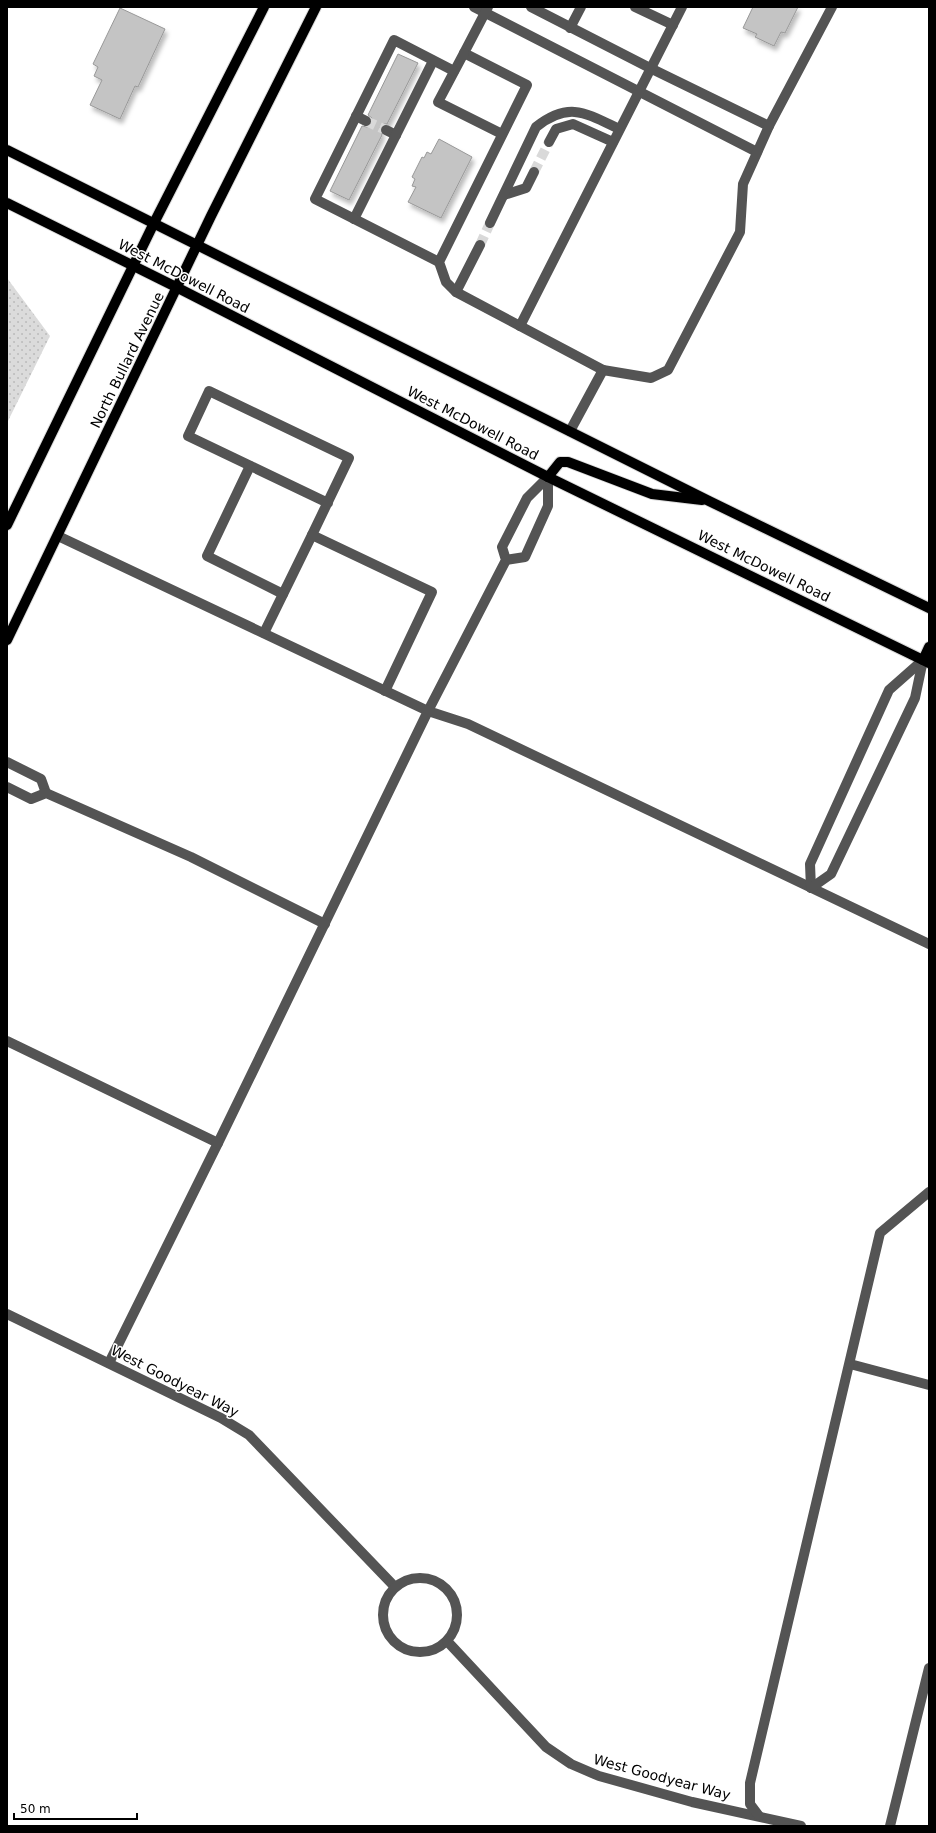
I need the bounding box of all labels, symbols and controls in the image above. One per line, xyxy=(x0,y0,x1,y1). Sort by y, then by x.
street label: West McDowell Road xyxy=(116,236,252,316)
street label: North Bullard Avenue xyxy=(87,289,167,431)
street label: West McDowell Road xyxy=(405,383,541,463)
street label: West McDowell Road xyxy=(695,527,833,605)
street label: West Goodyear Way xyxy=(108,1342,242,1420)
street label: West Goodyear Way xyxy=(592,1751,732,1803)
scale bar xyxy=(14,1795,137,1821)
text: 50 m xyxy=(20,1802,51,1816)

